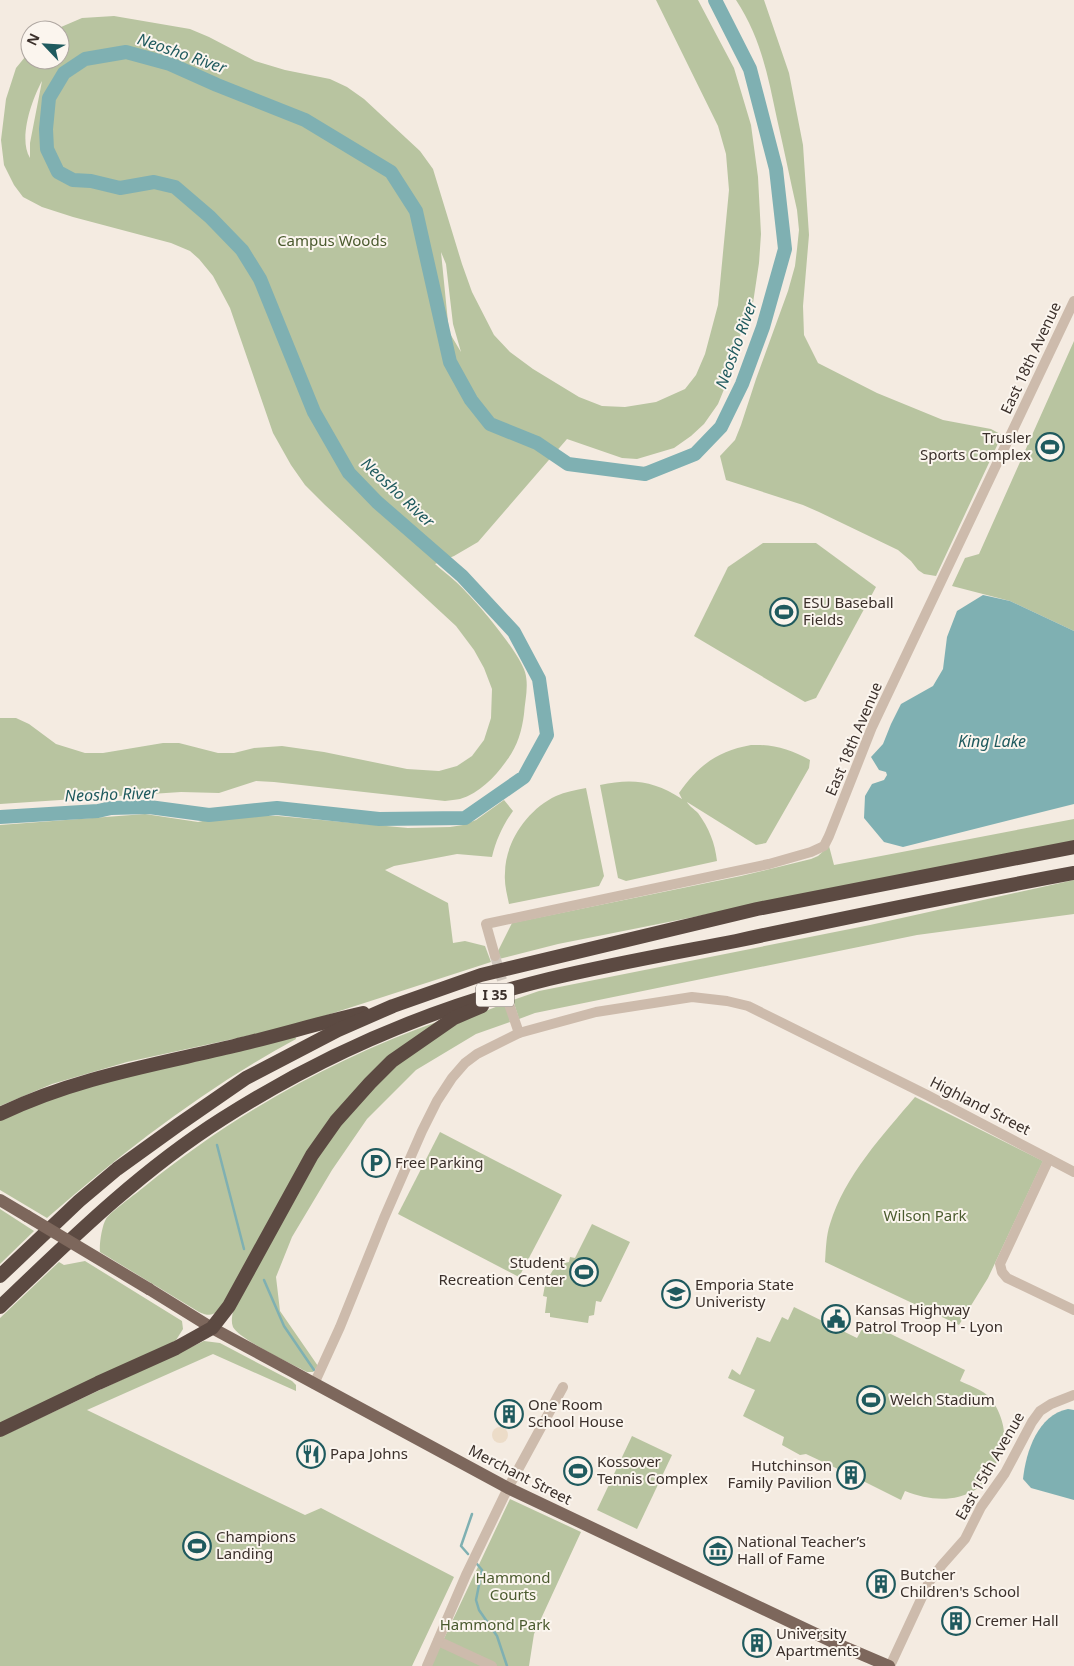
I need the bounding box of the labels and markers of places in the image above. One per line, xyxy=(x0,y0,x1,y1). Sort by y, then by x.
place label: Trusler Sports Complex xyxy=(920,427,1031,464)
sports icon: Trusler Sports Complex xyxy=(1035,432,1065,462)
place label: ESU Baseball Fields xyxy=(803,592,894,629)
sports icon: ESU Baseball Fields xyxy=(769,597,799,627)
parking icon: Free Parking xyxy=(361,1148,391,1178)
place label: Free Parking xyxy=(395,1152,484,1172)
place label: Student Recreation Center xyxy=(438,1252,566,1289)
sports icon: Student Recreation Center xyxy=(569,1257,599,1287)
place label: Emporia State Univeristy xyxy=(695,1274,794,1311)
school or university icon: Emporia State Univeristy xyxy=(661,1279,691,1309)
place label: Kansas Highway Patrol Troop H - Lyon xyxy=(855,1299,1003,1336)
public building icon: Kansas Highway Patrol Troop H - Lyon xyxy=(821,1304,851,1334)
sports icon: Welch Stadium xyxy=(856,1385,886,1415)
place label: Welch Stadium xyxy=(890,1389,995,1409)
place label: One Room School House xyxy=(528,1394,624,1431)
building icon: One Room School House xyxy=(494,1399,524,1429)
restaurant icon: Papa Johns xyxy=(296,1439,326,1469)
place label: Papa Johns xyxy=(330,1443,408,1463)
place label: Kossover Tennis Complex xyxy=(597,1451,708,1488)
place label: Hutchinson Family Pavilion xyxy=(727,1455,832,1492)
sports icon: Kossover Tennis Complex xyxy=(563,1456,593,1486)
building icon: Hutchinson Family Pavilion xyxy=(836,1460,866,1490)
place label: Champions Landing xyxy=(216,1526,296,1563)
sports icon: Champions Landing xyxy=(182,1531,212,1561)
place label: National Teacher’s Hall of Fame xyxy=(737,1531,866,1568)
museum icon: National Teacher’s Hall of Fame xyxy=(703,1536,733,1566)
place label: Butcher Children's School xyxy=(900,1564,1020,1601)
building icon: Butcher Children's School xyxy=(866,1569,896,1599)
building icon: Cremer Hall xyxy=(941,1606,971,1636)
place label: Cremer Hall xyxy=(975,1610,1059,1630)
place label: University Apartments xyxy=(776,1623,859,1660)
building icon: University Apartments xyxy=(742,1628,772,1658)

